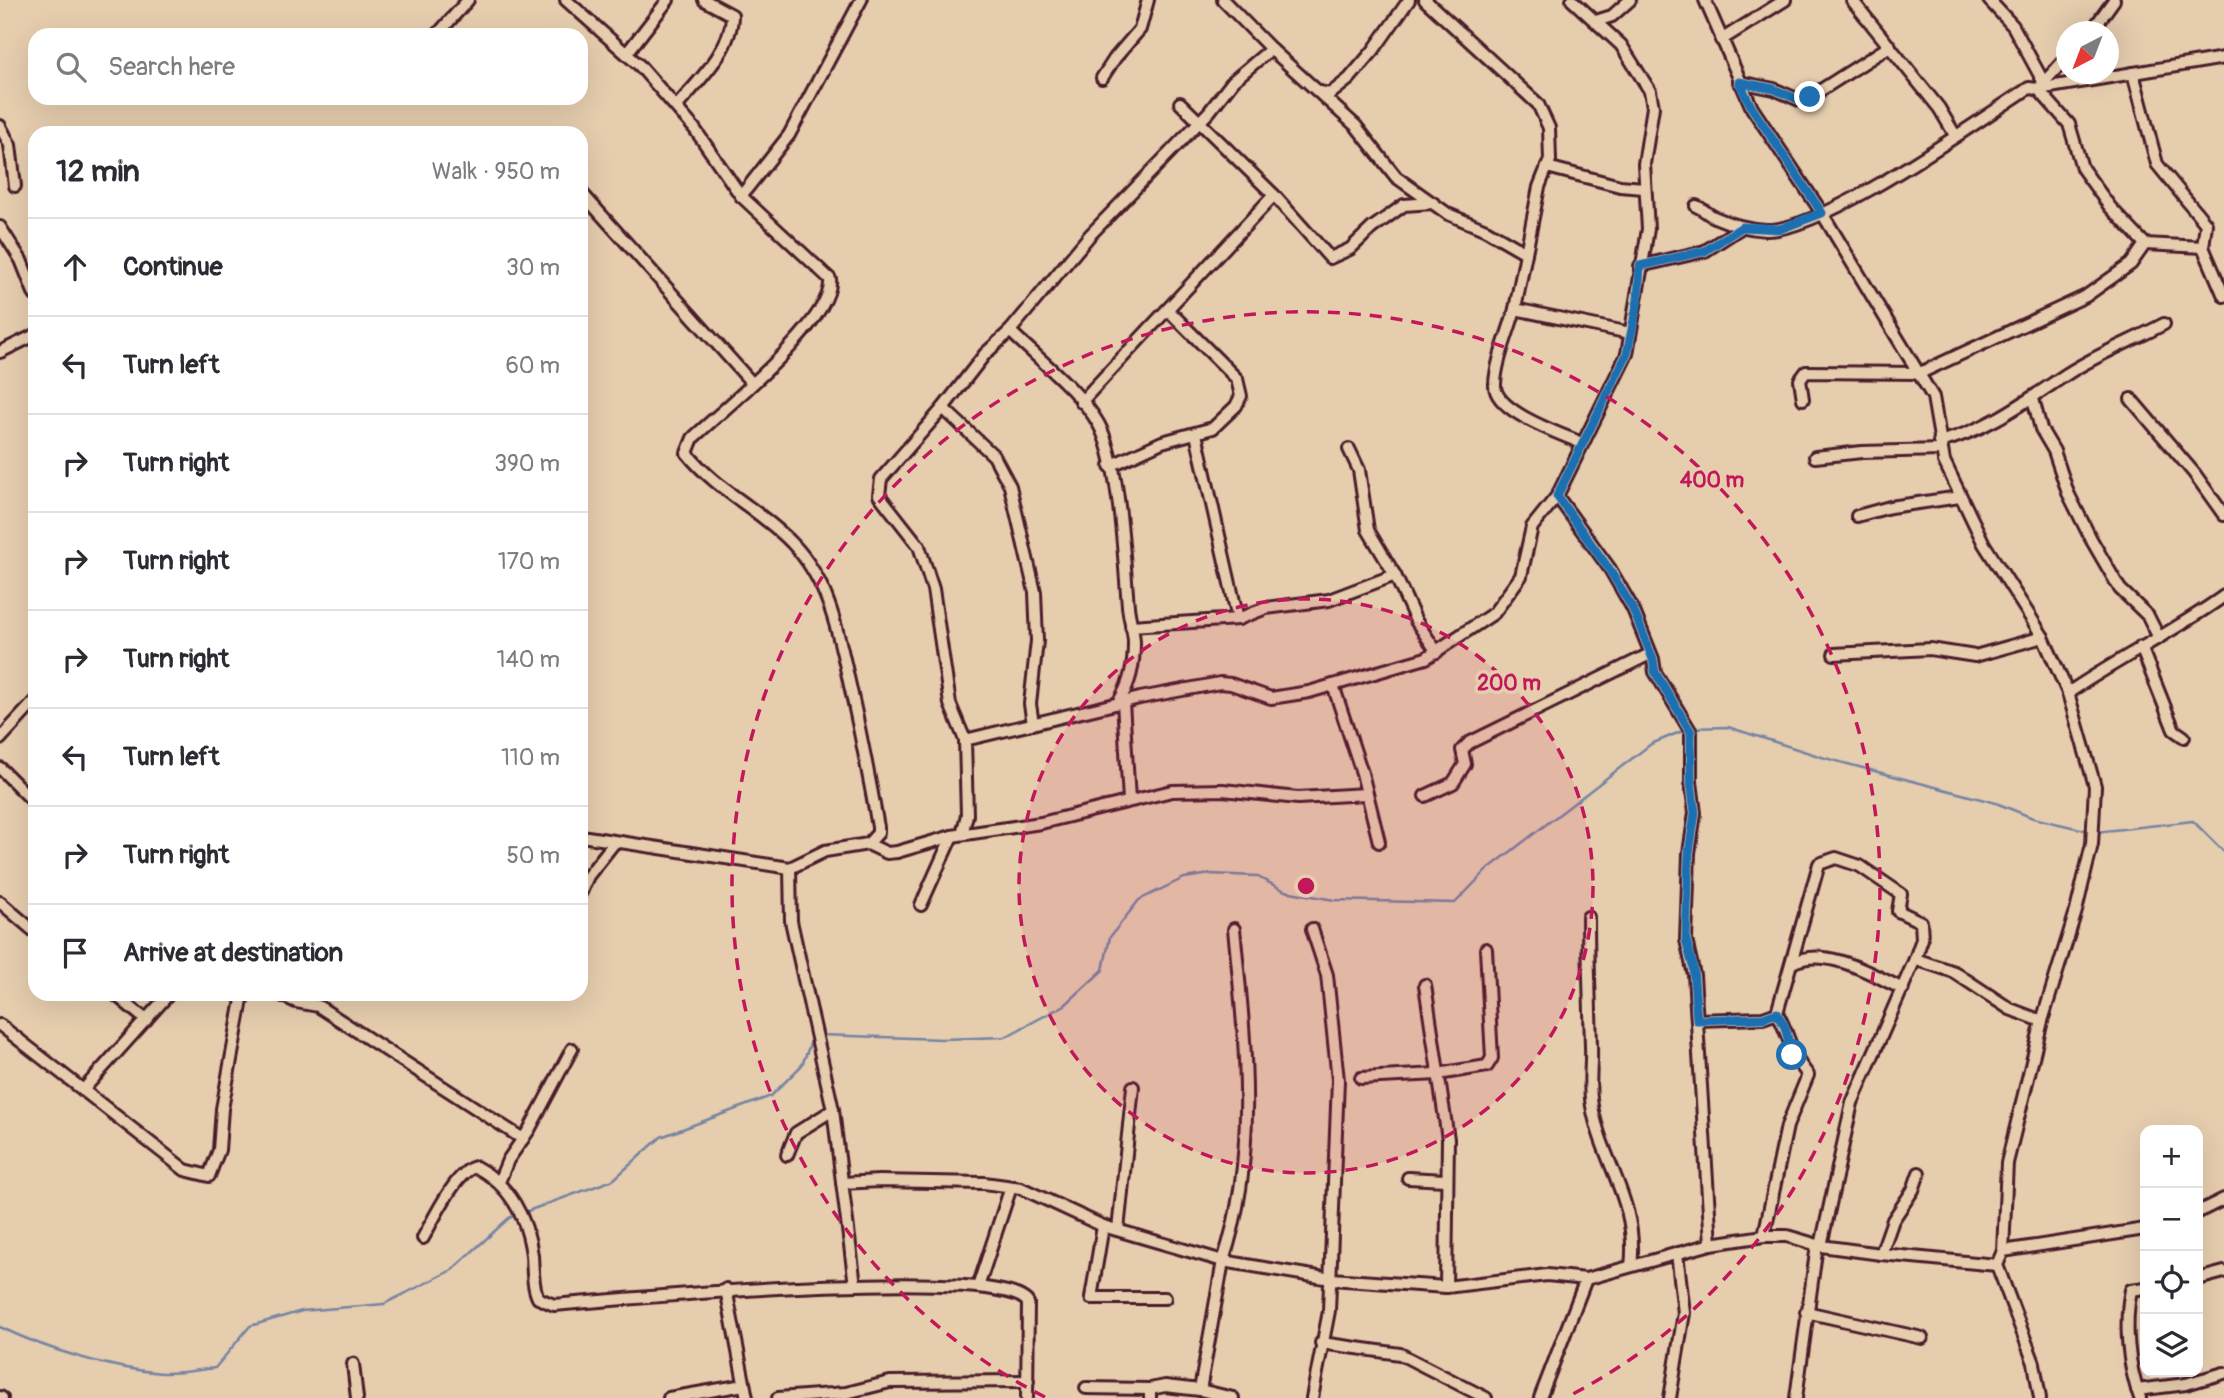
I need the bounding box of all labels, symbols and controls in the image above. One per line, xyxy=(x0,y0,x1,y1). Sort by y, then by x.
north arrow xyxy=(2056,21,2119,84)
search box xyxy=(28,28,588,105)
icon: search xyxy=(52,48,90,86)
text: Search here xyxy=(108,51,235,83)
route end xyxy=(1794,81,1825,112)
text: 12 min xyxy=(56,153,140,190)
text: Walk · 950 m xyxy=(432,157,560,186)
icon: ahead xyxy=(56,248,94,286)
text: Continue xyxy=(123,251,223,283)
text: 30 m xyxy=(506,253,560,282)
icon: left xyxy=(56,346,94,384)
text: Turn left xyxy=(123,349,219,381)
text: 60 m xyxy=(505,351,560,380)
icon: right xyxy=(56,444,94,482)
text: Turn right xyxy=(123,447,229,479)
text: 390 m xyxy=(494,449,560,478)
text: 400 m xyxy=(1680,467,1744,494)
icon: right xyxy=(56,542,94,580)
text: Turn right xyxy=(123,545,229,577)
text: 170 m xyxy=(498,547,560,576)
icon: right xyxy=(56,640,94,678)
text: Turn right xyxy=(123,643,229,675)
text: 140 m xyxy=(497,645,560,674)
text: 200 m xyxy=(1477,670,1541,697)
icon: left xyxy=(56,738,94,776)
text: Turn left xyxy=(123,741,219,773)
text: 110 m xyxy=(501,743,560,772)
icon: right xyxy=(56,836,94,874)
text: Turn right xyxy=(123,839,229,871)
text: 50 m xyxy=(506,841,560,870)
centre of rings xyxy=(1294,874,1318,898)
icon: arrive xyxy=(56,934,94,972)
text: Arrive at destination xyxy=(123,937,343,969)
route start xyxy=(1776,1039,1807,1070)
map controls xyxy=(2140,1125,2203,1377)
button: + xyxy=(2140,1125,2203,1188)
button: − xyxy=(2140,1188,2203,1251)
button: locate xyxy=(2140,1251,2203,1314)
button: layers xyxy=(2140,1314,2203,1377)

